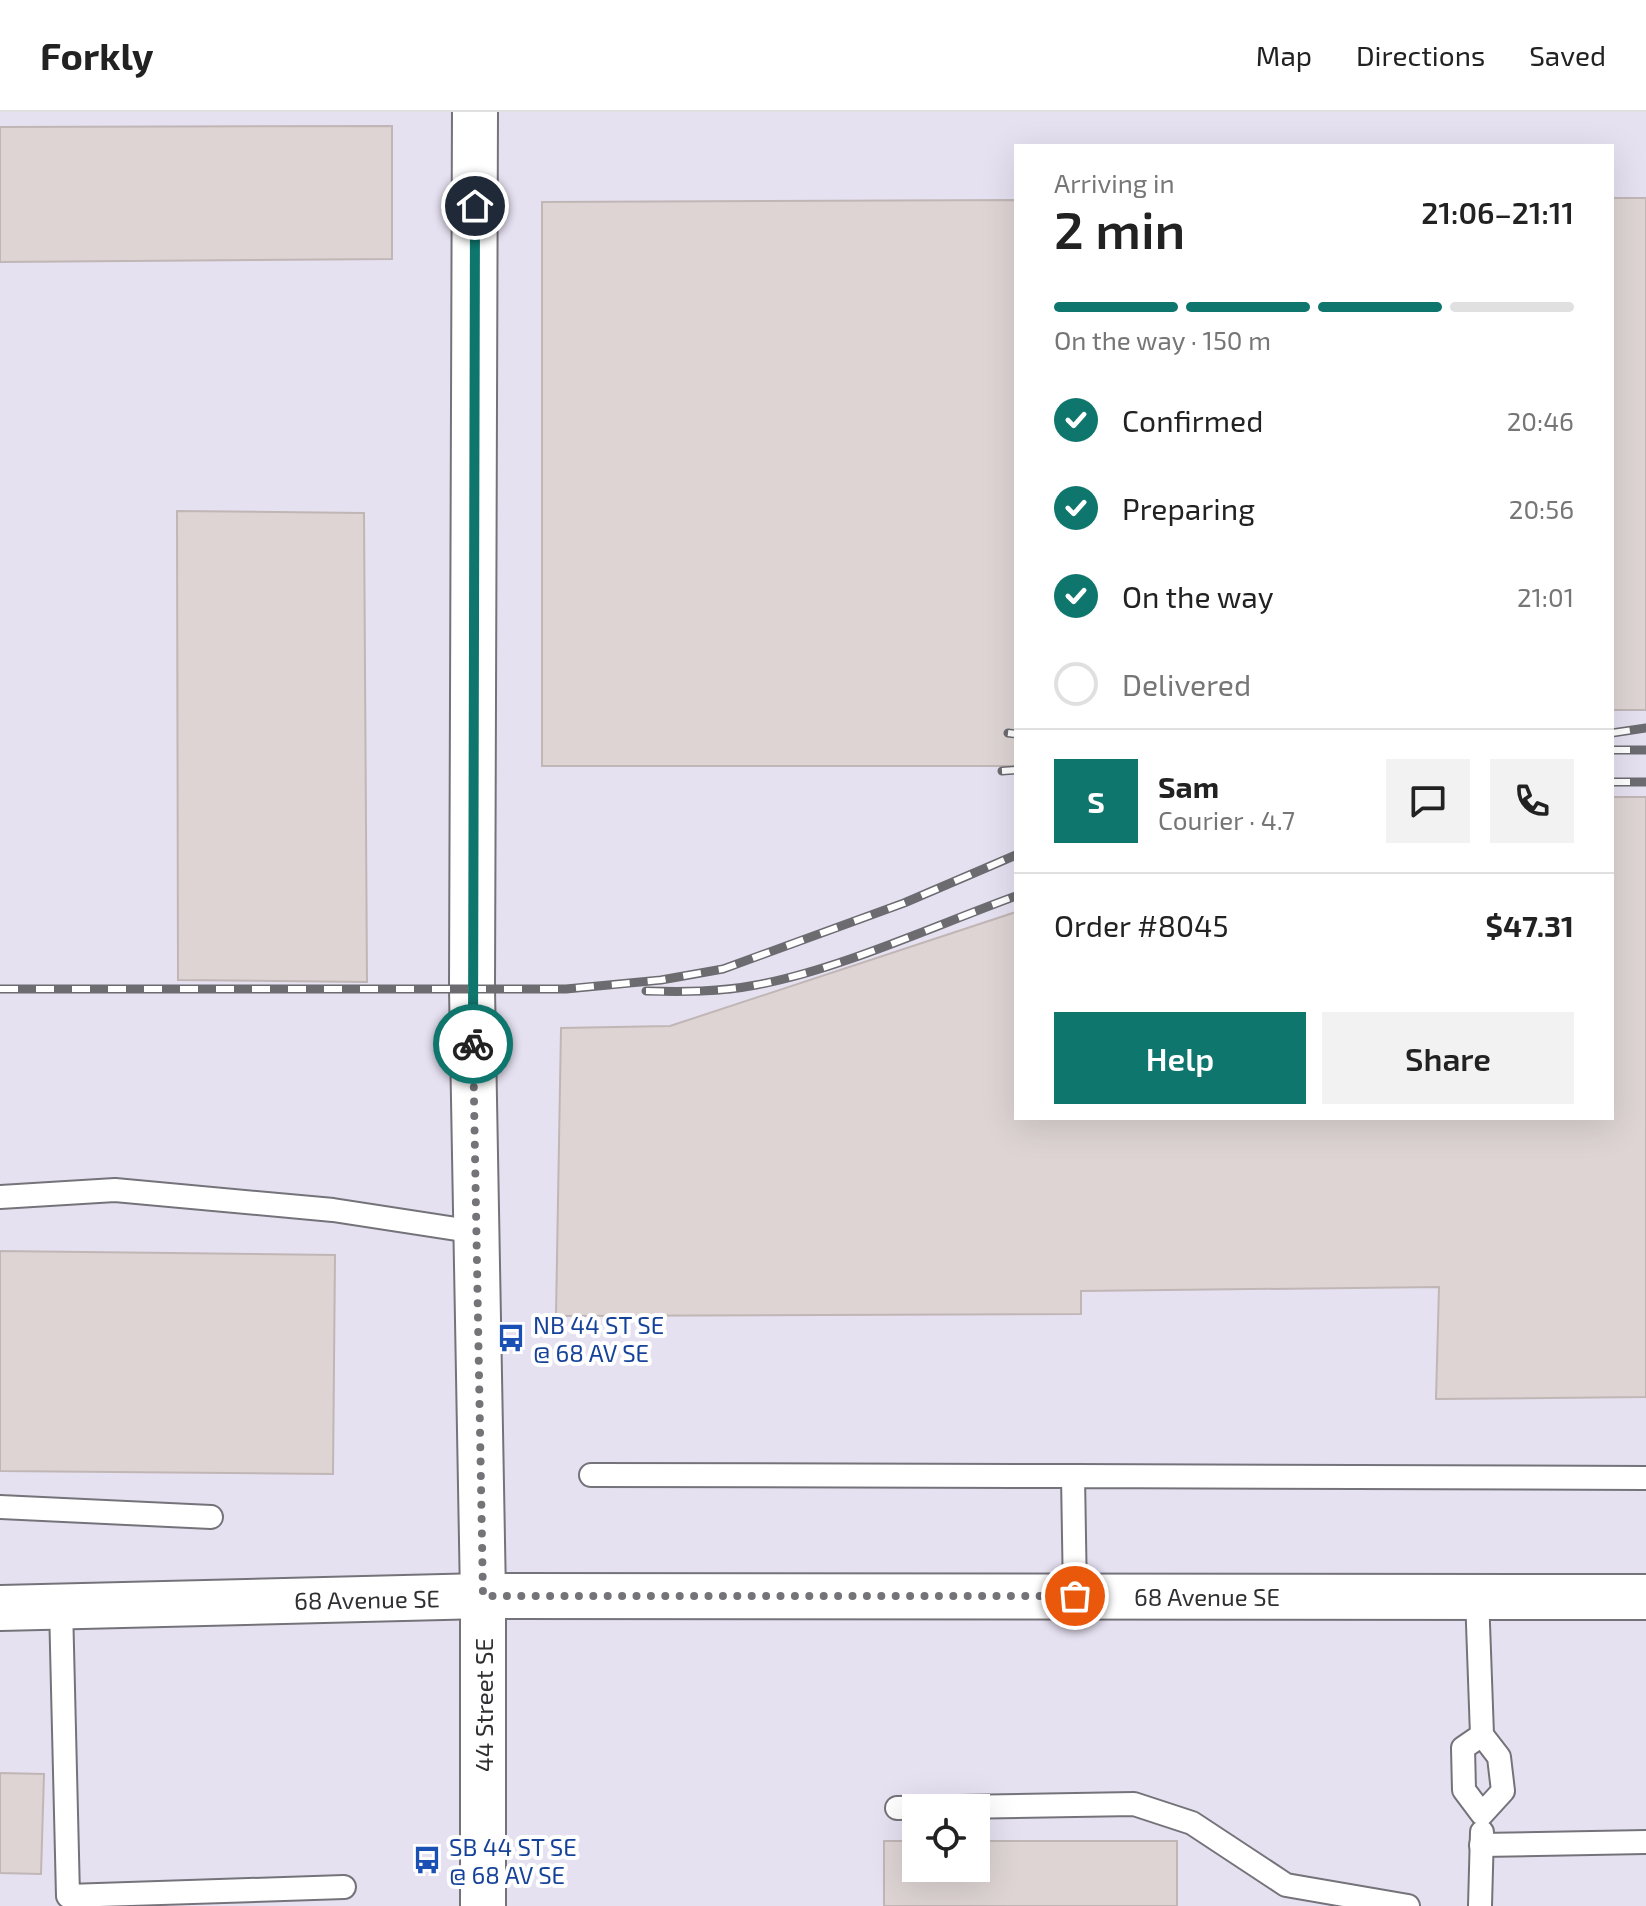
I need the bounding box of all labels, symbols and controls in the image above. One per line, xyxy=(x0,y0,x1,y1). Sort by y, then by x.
text: Forkly xyxy=(40,32,153,78)
text: Map xyxy=(1256,38,1312,72)
text: Directions xyxy=(1356,38,1485,72)
text: Saved xyxy=(1529,38,1606,72)
text: Arriving in xyxy=(1054,167,1175,198)
pin xyxy=(441,172,509,240)
icon: home xyxy=(453,184,497,228)
text: 21:06–21:11 xyxy=(1421,194,1574,230)
text: 2 min xyxy=(1054,197,1185,259)
text: On the way · 150 m xyxy=(1054,324,1271,355)
icon: check xyxy=(1054,398,1098,442)
text: Confirmed xyxy=(1122,402,1263,438)
text: 20:46 xyxy=(1507,405,1574,436)
icon: check xyxy=(1054,486,1098,530)
text: Preparing xyxy=(1122,490,1255,526)
text: 20:56 xyxy=(1509,493,1574,524)
icon: check xyxy=(1054,574,1098,618)
text: On the way xyxy=(1122,578,1274,614)
text: 21:01 xyxy=(1517,581,1574,612)
text: Delivered xyxy=(1122,666,1251,702)
button: chat xyxy=(1386,759,1470,843)
button: phone xyxy=(1490,759,1574,843)
text: Sam xyxy=(1158,768,1219,804)
text: S xyxy=(1087,783,1105,819)
text: Courier · 4.7 xyxy=(1158,804,1295,835)
text: Order #8045 xyxy=(1054,907,1229,943)
text: $47.31 xyxy=(1486,907,1574,943)
courier xyxy=(433,1004,513,1084)
button: Help xyxy=(1054,1012,1306,1104)
button: Share xyxy=(1322,1012,1574,1104)
icon: bike xyxy=(451,1022,495,1066)
place label: NB 44 ST SE @ 68 AV SE xyxy=(533,1310,664,1367)
bus stop icon: NB 44 ST SE @ 68 AV SE xyxy=(496,1323,526,1353)
pin xyxy=(1041,1562,1109,1630)
icon: bag xyxy=(1053,1574,1097,1618)
street label: 68 Avenue SE xyxy=(1134,1582,1280,1611)
street label: 68 Avenue SE xyxy=(294,1583,440,1615)
street label: 44 Street SE xyxy=(469,1638,498,1772)
map controls xyxy=(902,1794,990,1882)
button: locate xyxy=(902,1794,990,1882)
place label: SB 44 ST SE @ 68 AV SE xyxy=(449,1832,577,1889)
bus stop icon: SB 44 ST SE @ 68 AV SE xyxy=(412,1845,442,1875)

